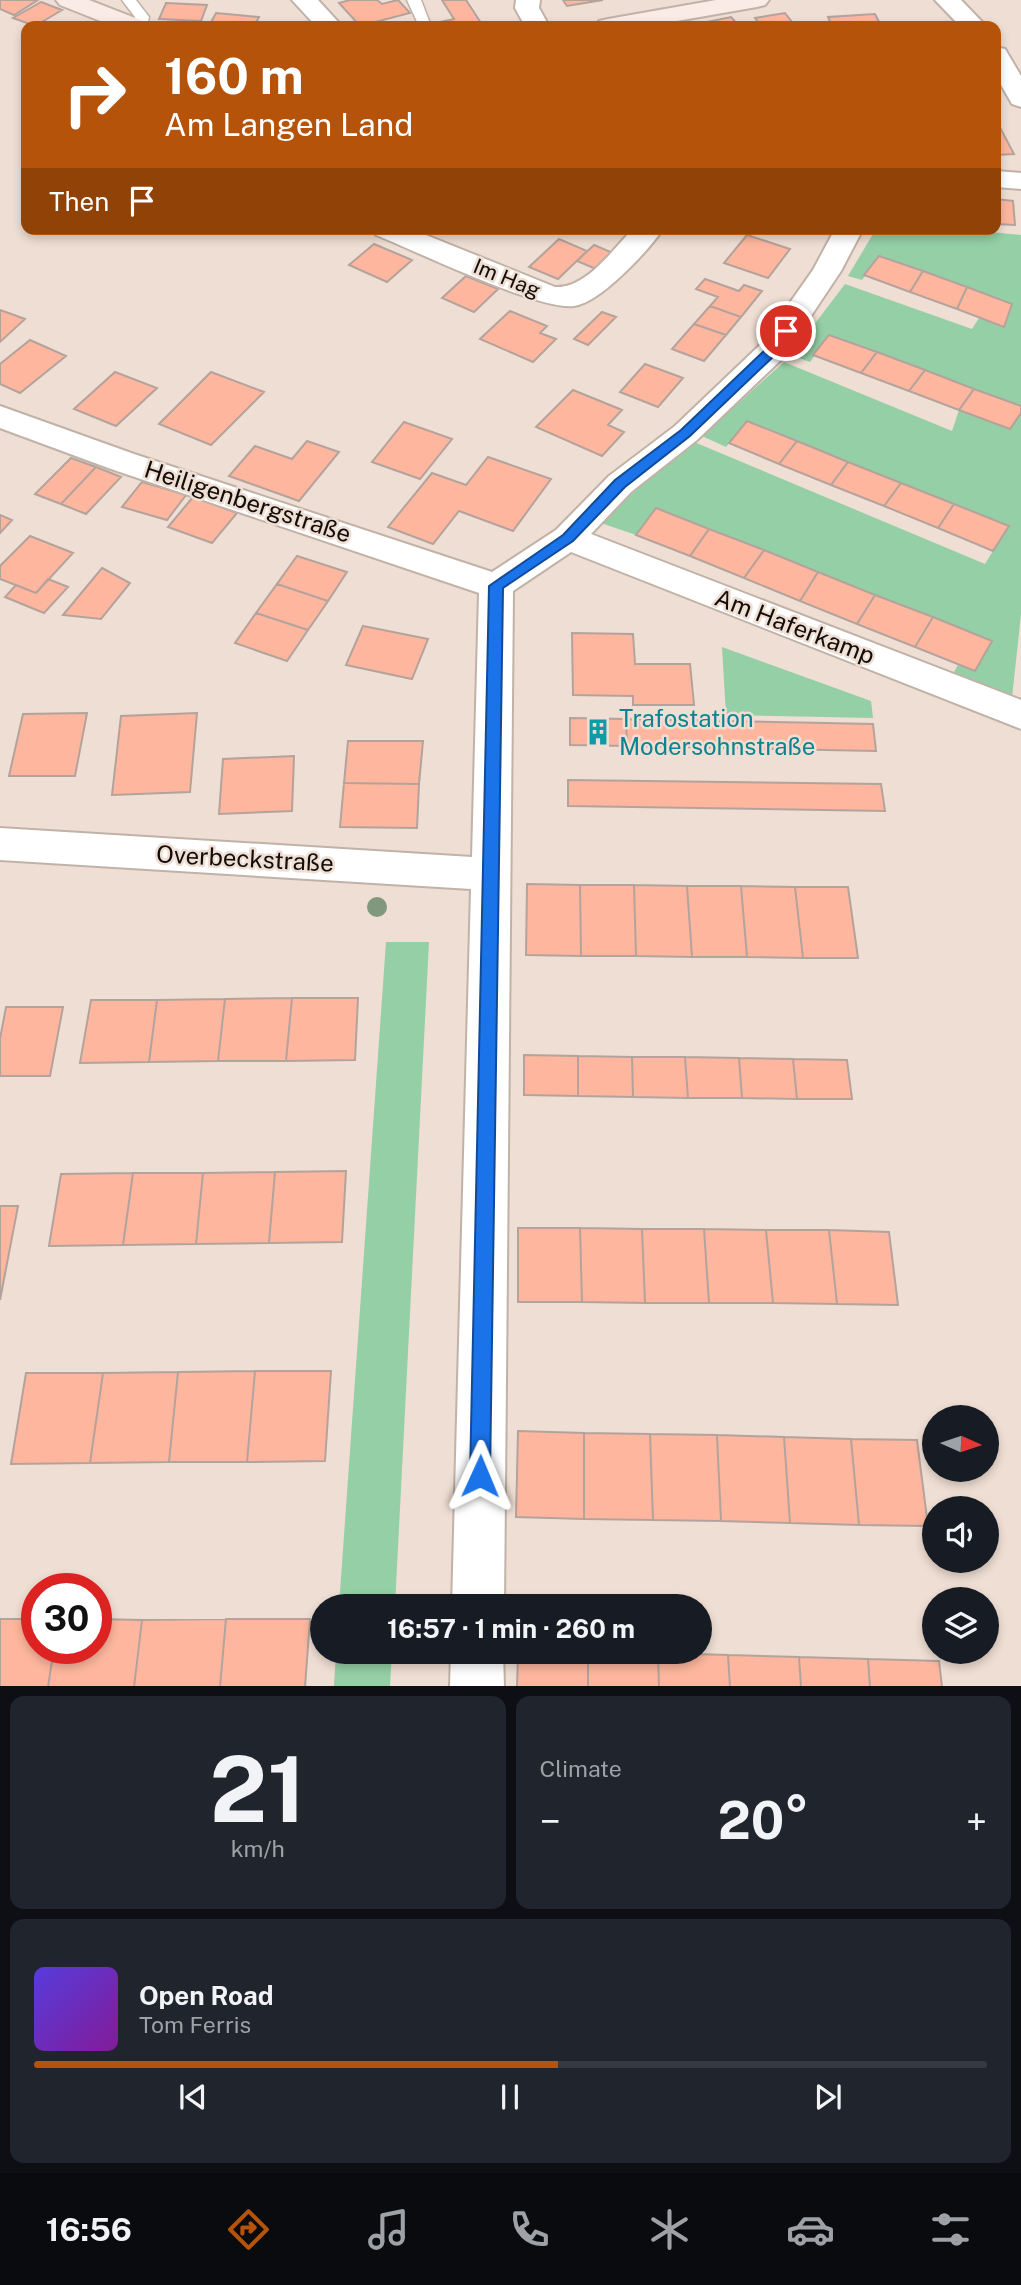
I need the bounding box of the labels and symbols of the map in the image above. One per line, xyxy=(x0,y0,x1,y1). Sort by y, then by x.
street label: Im Hag xyxy=(470,253,544,303)
pin xyxy=(756,301,816,361)
street label: Heiligenbergstraße xyxy=(141,454,355,548)
street label: Am Haferkamp xyxy=(711,583,879,669)
place label: Trafostation Modersohnstraße xyxy=(619,704,815,760)
building icon: Trafostation Modersohnstraße xyxy=(583,717,613,747)
street label: Overbeckstraße xyxy=(156,839,334,877)
north arrow xyxy=(922,1405,999,1482)
position arrow xyxy=(443,1439,517,1513)
speed limit sign: 30 xyxy=(21,1573,112,1664)

